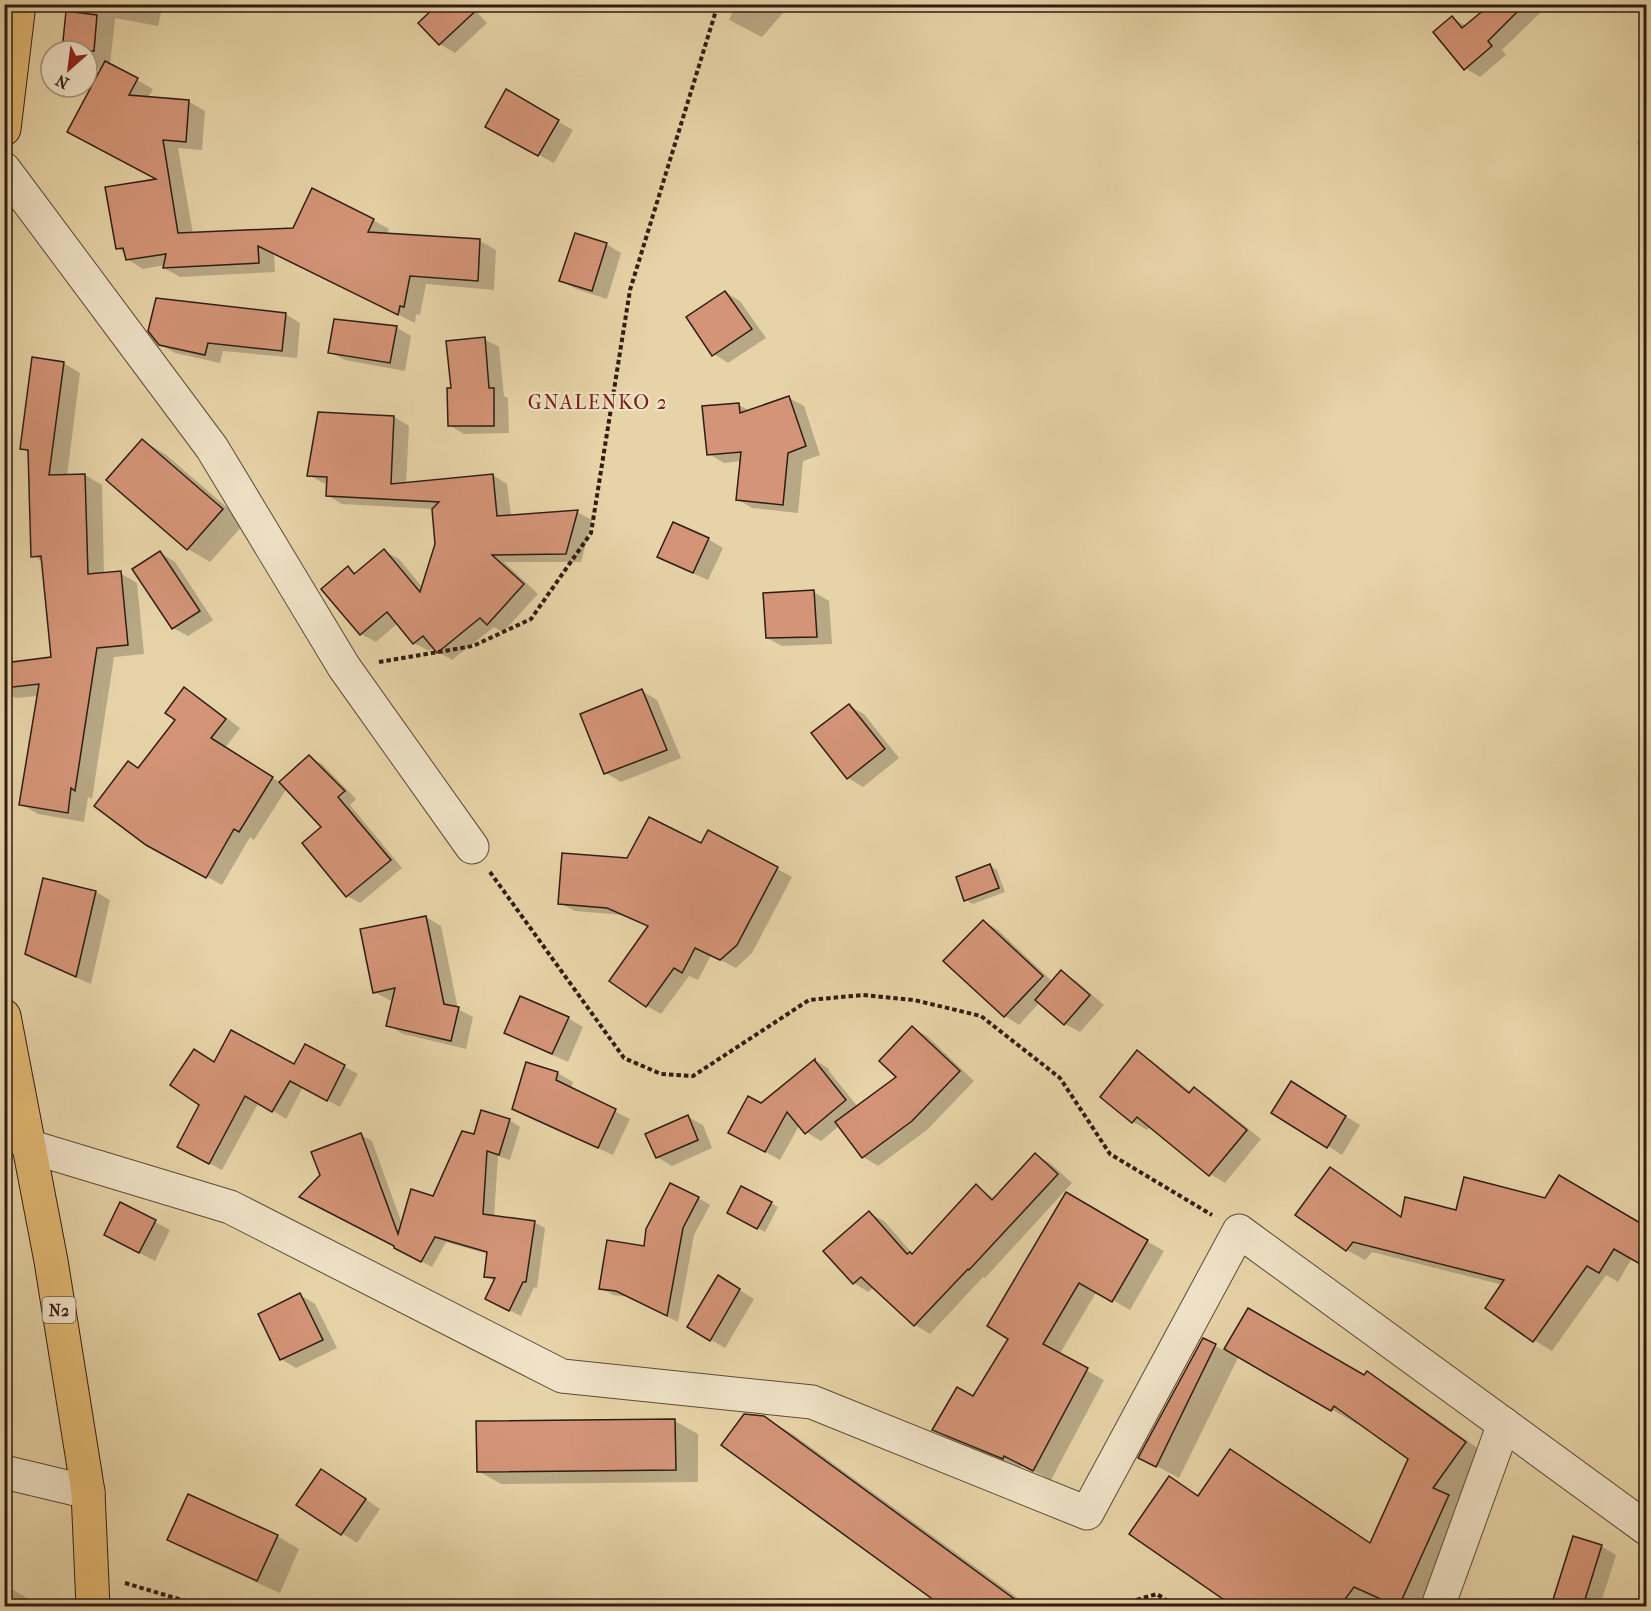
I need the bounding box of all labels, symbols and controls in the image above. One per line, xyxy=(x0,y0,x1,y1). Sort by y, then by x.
north arrow xyxy=(39,39,99,99)
text: N xyxy=(52,70,72,93)
district label: GNALENKO 2 xyxy=(528,391,668,414)
road number: N2 xyxy=(42,1297,76,1323)

